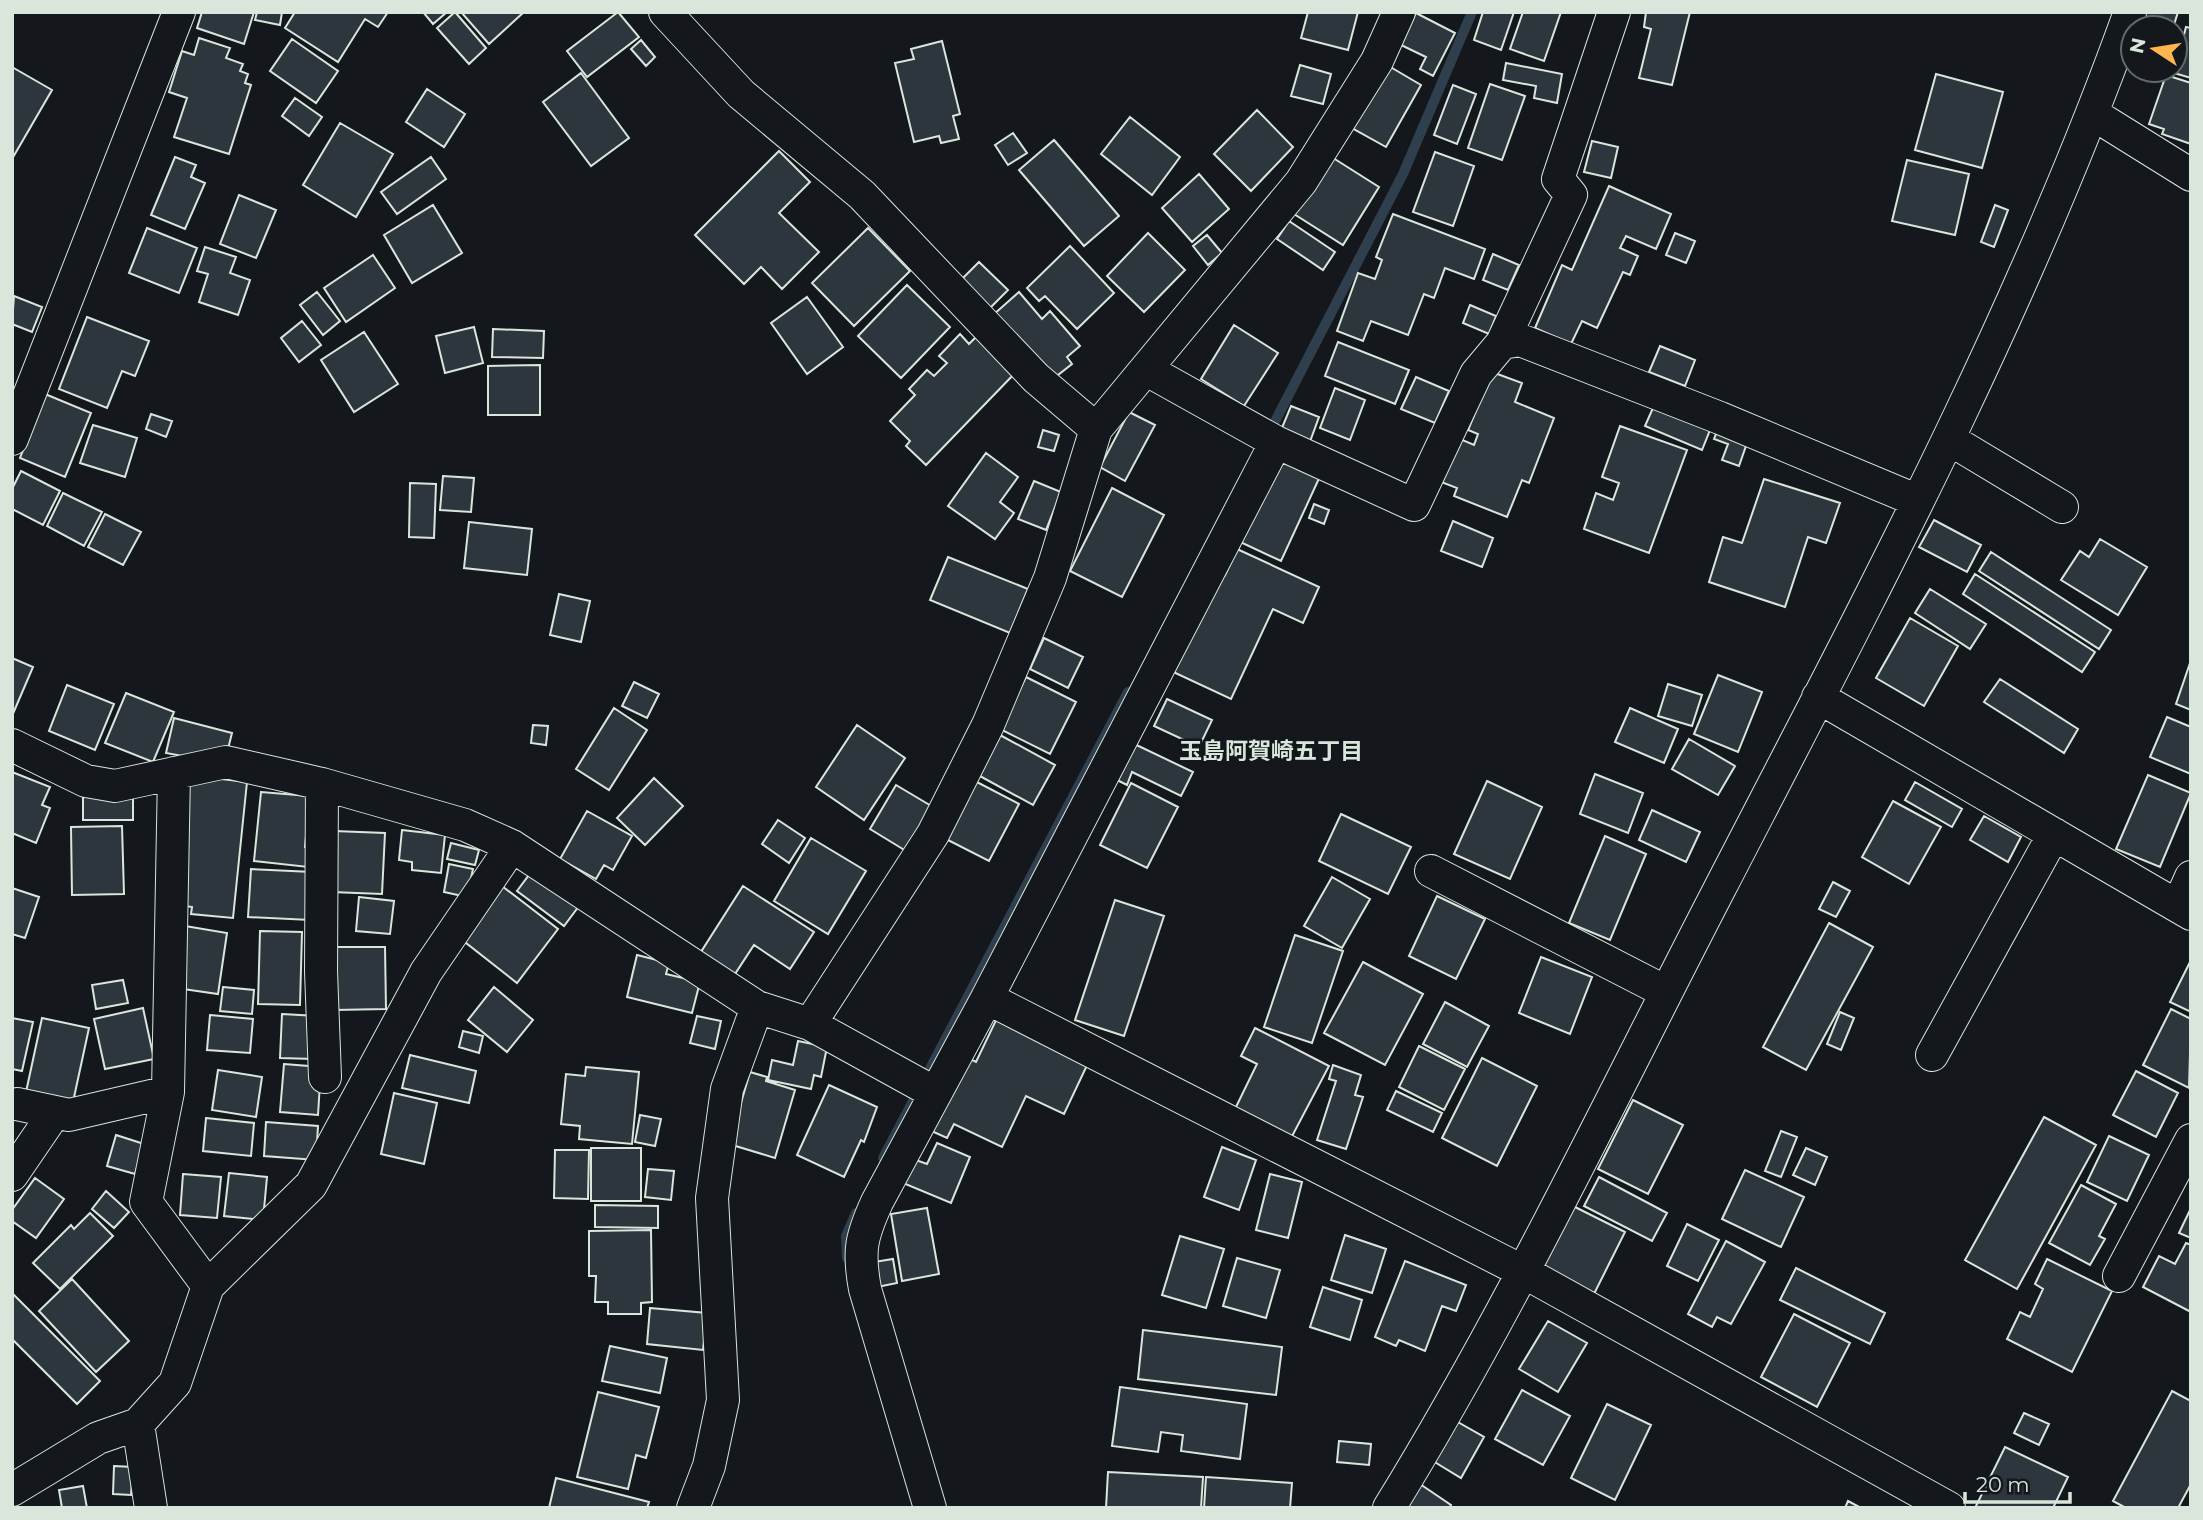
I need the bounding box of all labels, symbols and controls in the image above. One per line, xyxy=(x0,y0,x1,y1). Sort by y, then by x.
north arrow xyxy=(2119,14,2189,84)
text: N xyxy=(2125,36,2151,55)
district label: 玉島阿賀崎五丁目 xyxy=(1179,737,1363,765)
scale bar xyxy=(1965,1460,2070,1504)
text: 20 m xyxy=(1976,1472,2030,1497)

